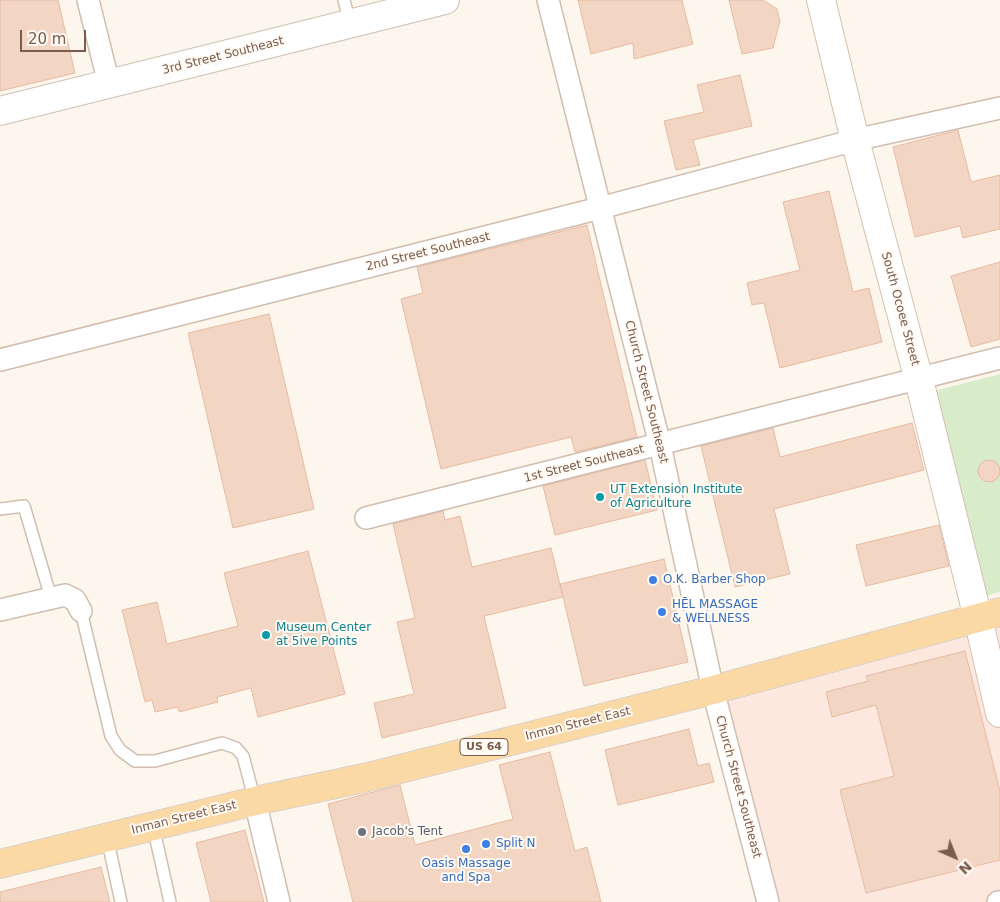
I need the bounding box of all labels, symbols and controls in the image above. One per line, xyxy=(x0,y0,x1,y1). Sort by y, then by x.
scale bar xyxy=(22,20,89,52)
text: 20 m xyxy=(28,30,66,48)
street label: 3rd Street Southeast xyxy=(161,34,285,78)
street label: 2nd Street Southeast xyxy=(364,230,492,274)
street label: South Ocoee Street xyxy=(878,251,922,367)
street label: Church Street Southeast xyxy=(621,319,671,465)
street label: 1st Street Southeast xyxy=(522,442,646,486)
place label: UT Extension Institute of Agriculture xyxy=(610,483,742,511)
marker: UT Extension Institute of Agriculture xyxy=(594,491,606,503)
place label: O.K. Barber Shop xyxy=(663,573,766,587)
marker: O.K. Barber Shop xyxy=(647,574,659,586)
place label: HĒL MASSAGE & WELLNESS xyxy=(672,598,758,626)
marker: HĒL MASSAGE & WELLNESS xyxy=(656,606,668,618)
place label: Museum Center at 5ive Points xyxy=(276,621,371,649)
marker: Museum Center at 5ive Points xyxy=(260,629,272,641)
street label: Inman Street East xyxy=(524,704,632,744)
street label: Church Street Southeast xyxy=(712,714,764,860)
road number: US 64 xyxy=(460,739,508,756)
street label: Inman Street East xyxy=(130,798,238,838)
place label: Jacob's Tent xyxy=(372,825,443,839)
marker: Jacob's Tent xyxy=(356,826,368,838)
north arrow xyxy=(930,832,980,882)
place label: Split N xyxy=(496,837,535,851)
marker: Split N xyxy=(480,838,492,850)
marker: Oasis Massage and Spa xyxy=(460,843,472,855)
place label: Oasis Massage and Spa xyxy=(421,857,511,885)
text: N xyxy=(956,858,975,878)

